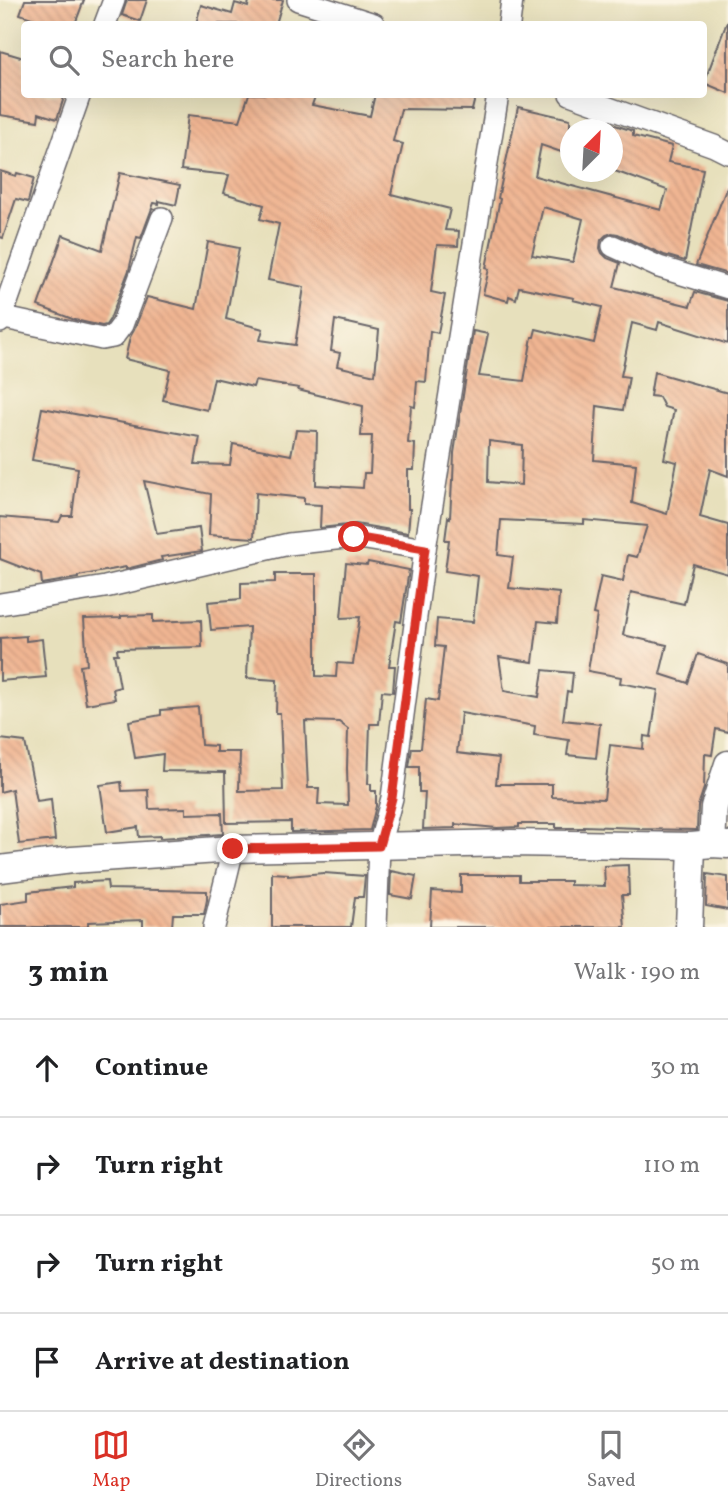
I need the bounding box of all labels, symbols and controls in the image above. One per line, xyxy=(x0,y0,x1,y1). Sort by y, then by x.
search box xyxy=(21,21,707,98)
icon: search xyxy=(45,41,83,79)
text: Search here xyxy=(101,42,234,78)
north arrow xyxy=(560,119,623,182)
route start xyxy=(338,521,369,552)
route end xyxy=(217,833,248,864)
text: 3 min xyxy=(28,952,109,994)
text: Walk · 190 m xyxy=(574,957,700,989)
icon: ahead xyxy=(28,1049,66,1087)
text: Continue xyxy=(95,1050,208,1086)
text: 30 m xyxy=(650,1052,700,1084)
icon: right xyxy=(28,1147,66,1185)
text: Turn right xyxy=(95,1148,223,1184)
text: 110 m xyxy=(643,1150,700,1182)
icon: right xyxy=(28,1245,66,1283)
text: Turn right xyxy=(95,1246,223,1282)
text: 50 m xyxy=(651,1248,700,1280)
icon: arrive xyxy=(28,1343,66,1381)
text: Arrive at destination xyxy=(95,1344,350,1380)
tab: Map xyxy=(92,1426,130,1494)
tab: Directions xyxy=(315,1426,402,1494)
tab: Saved xyxy=(587,1426,636,1494)

